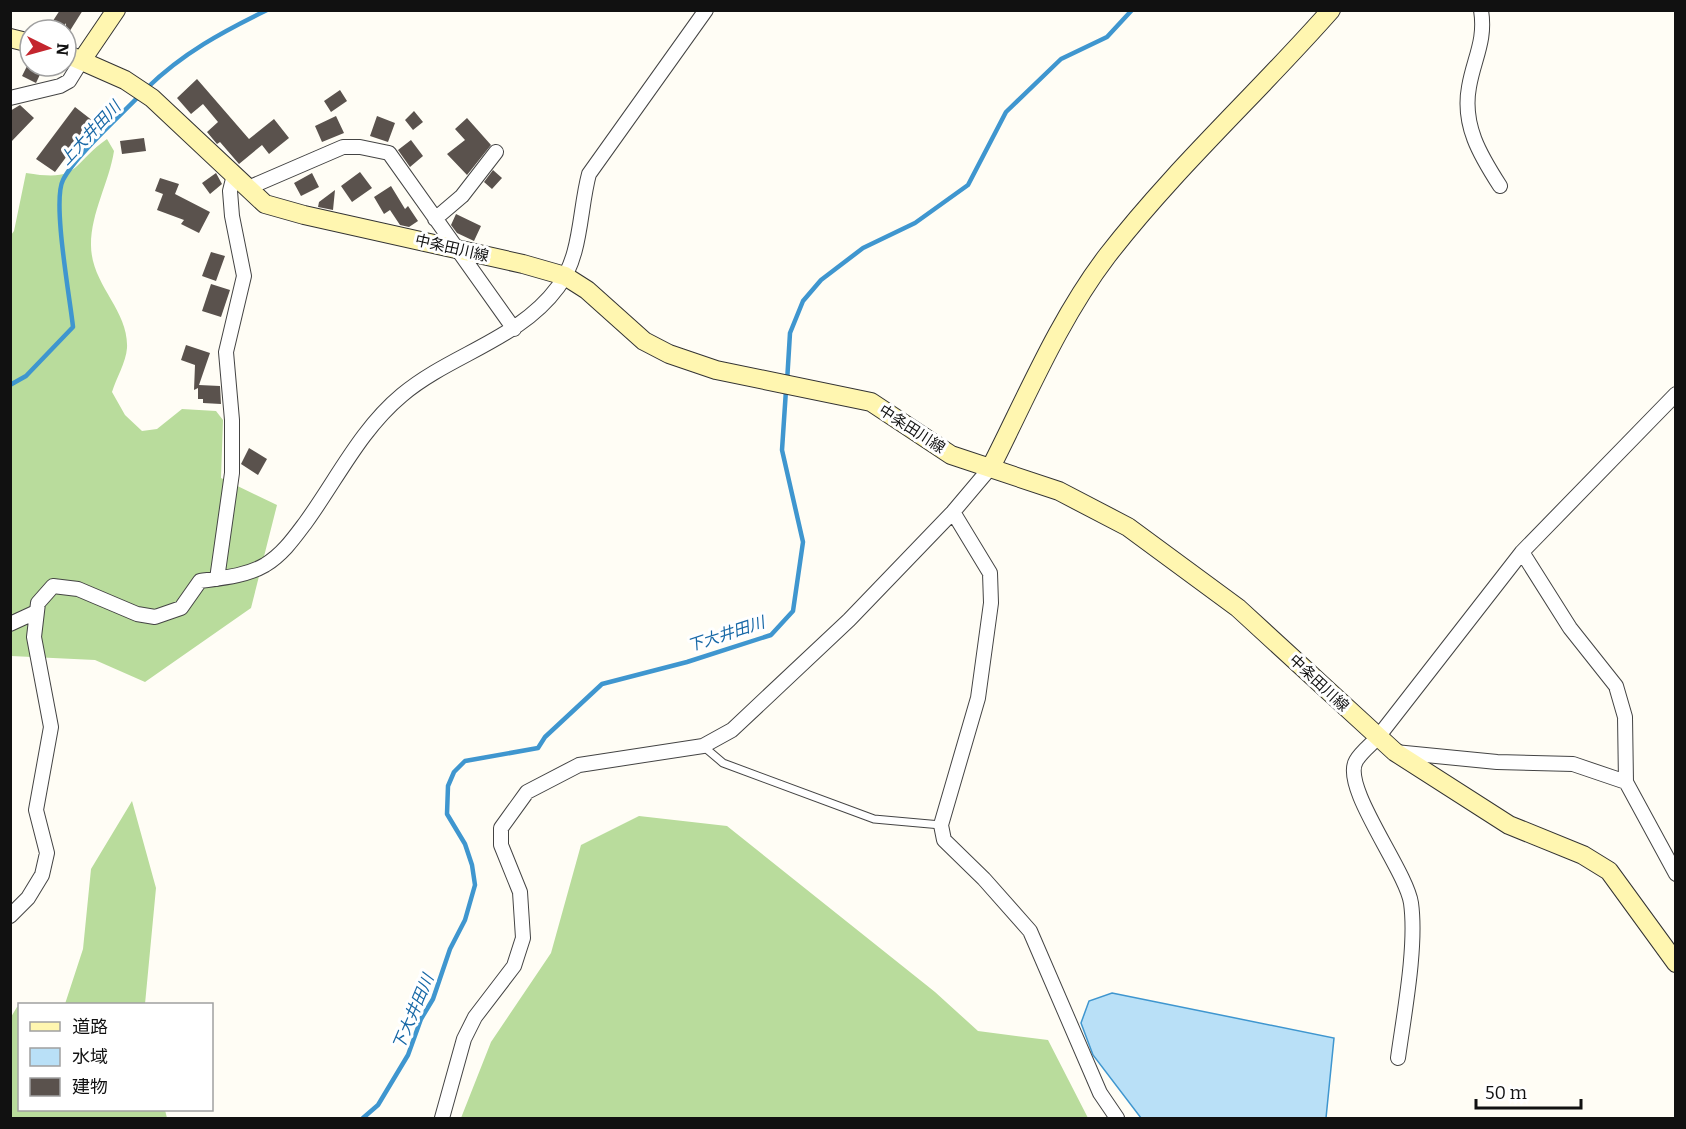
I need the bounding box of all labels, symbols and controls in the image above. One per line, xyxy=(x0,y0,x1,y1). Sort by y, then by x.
north arrow xyxy=(18,18,78,78)
text: N xyxy=(52,42,72,56)
water label: 上大井田川 xyxy=(56,96,126,169)
street label: 中条田川線 xyxy=(413,231,491,265)
street label: 中条田川線 xyxy=(876,401,948,457)
water label: 下大井田川 xyxy=(685,612,769,655)
street label: 中条田川線 xyxy=(1285,651,1353,715)
water label: 下大井田川 xyxy=(389,970,438,1053)
legend xyxy=(18,1003,213,1111)
text: 道路 xyxy=(72,1016,108,1038)
text: 水域 xyxy=(72,1046,108,1068)
scale bar xyxy=(1476,1072,1581,1110)
text: 建物 xyxy=(72,1076,108,1098)
text: 50 m xyxy=(1485,1082,1527,1104)

